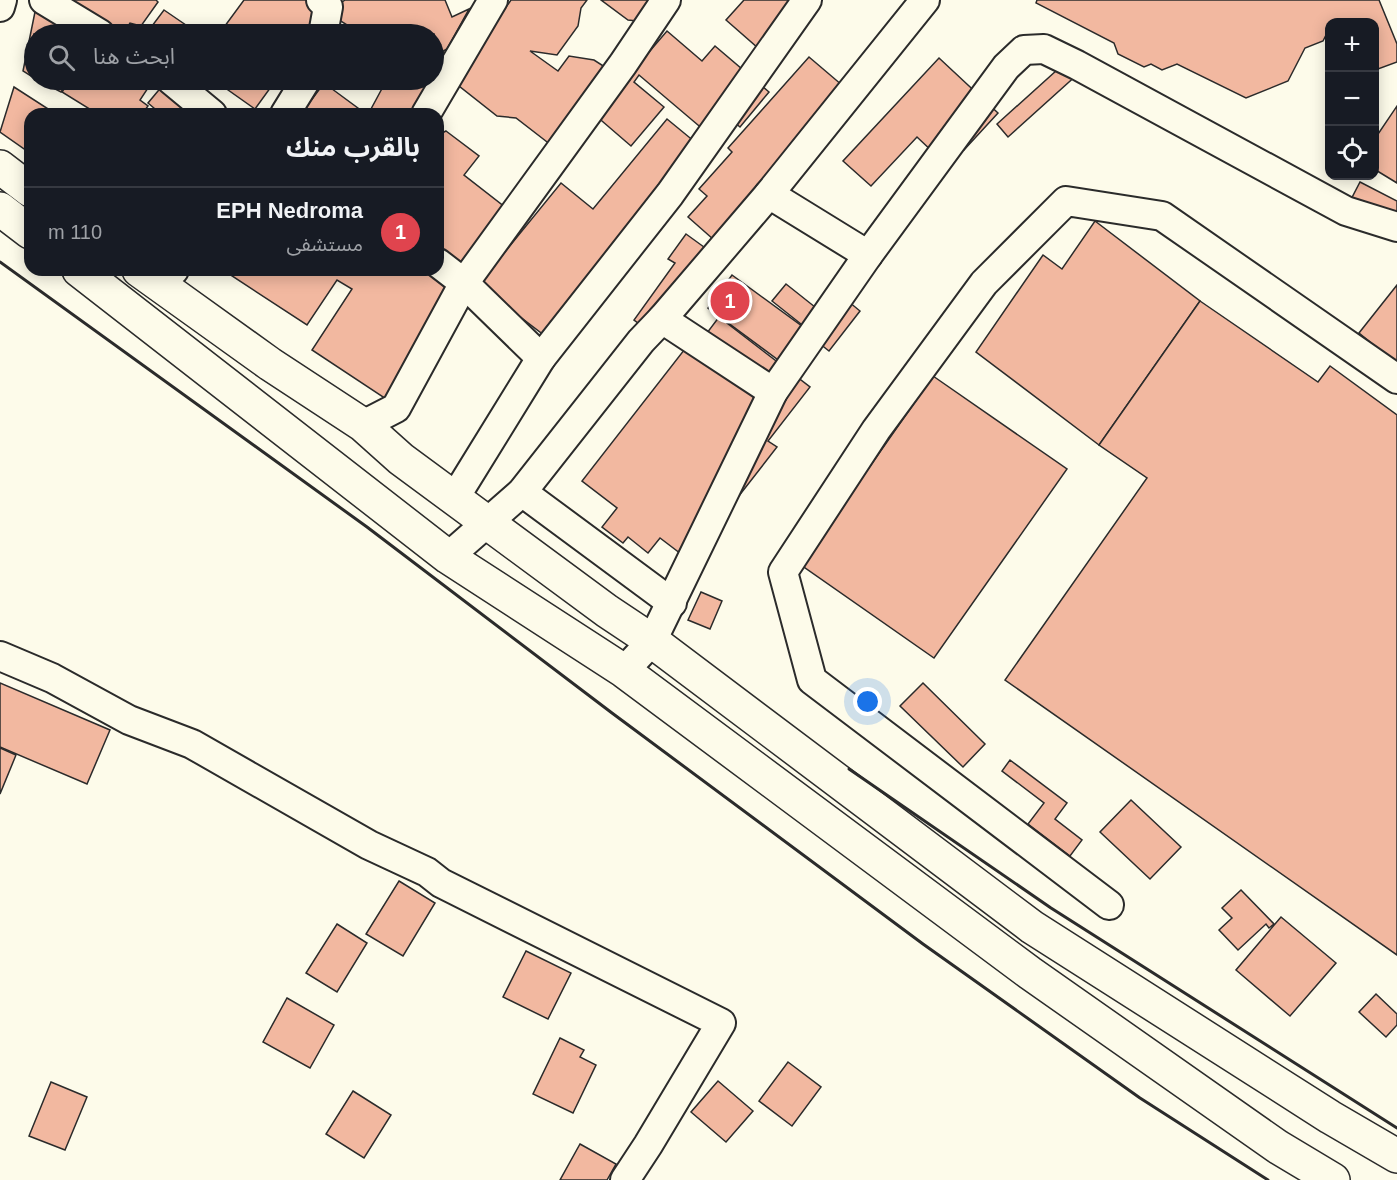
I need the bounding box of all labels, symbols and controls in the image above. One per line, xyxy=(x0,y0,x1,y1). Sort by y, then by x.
map controls xyxy=(1325,18,1379,180)
button: + xyxy=(1325,18,1379,72)
search box xyxy=(24,24,444,90)
icon: search xyxy=(45,41,78,74)
text: ابحث هنا xyxy=(93,44,175,69)
button: − xyxy=(1325,72,1379,126)
button: locate xyxy=(1325,126,1379,180)
text: بالقرب منك xyxy=(286,132,420,162)
text: EPH Nedroma xyxy=(216,198,363,223)
text: 110 m xyxy=(48,221,102,243)
text: 1 xyxy=(395,221,406,243)
text: مستشفى xyxy=(286,233,363,255)
pin: 1 xyxy=(710,278,750,324)
your location xyxy=(853,687,882,716)

